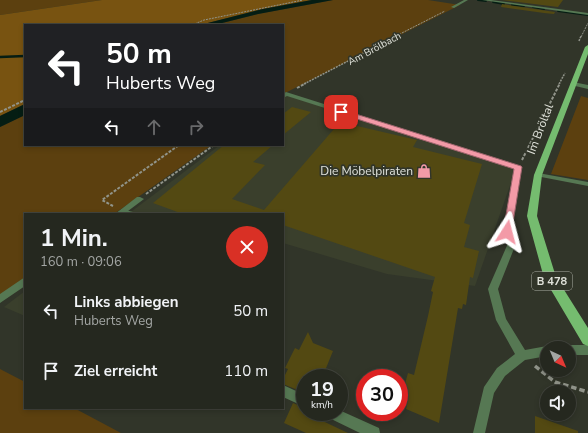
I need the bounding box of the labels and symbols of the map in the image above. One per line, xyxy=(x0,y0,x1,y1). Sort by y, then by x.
street label: Am Brölbach xyxy=(345,29,404,69)
pin xyxy=(324,95,358,129)
street label: Im Bröltal xyxy=(523,101,557,157)
place label: Die Möbelpiraten xyxy=(320,163,413,179)
shop icon: Die Möbelpiraten xyxy=(416,163,432,179)
position arrow xyxy=(486,211,528,253)
road number: B 478 xyxy=(532,272,572,290)
north arrow xyxy=(540,341,576,377)
speed limit sign: 30 xyxy=(356,369,408,421)

